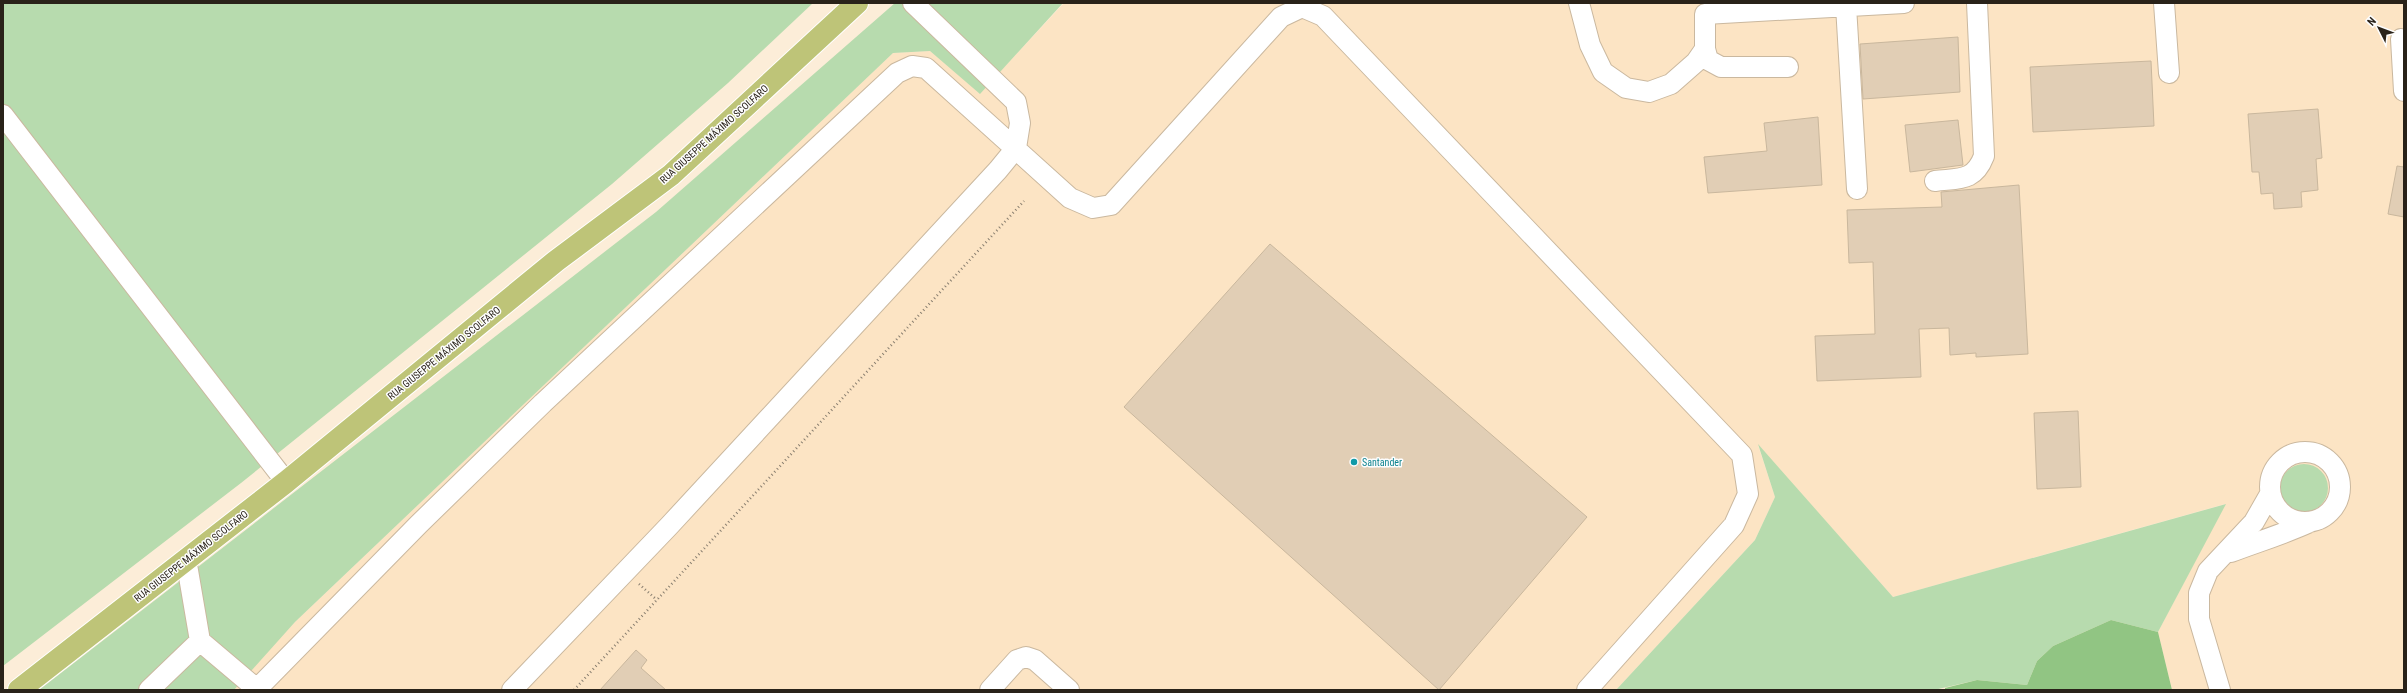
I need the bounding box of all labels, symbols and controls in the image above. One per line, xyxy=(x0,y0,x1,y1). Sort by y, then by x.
north arrow xyxy=(2359,8,2399,48)
text: N xyxy=(2365,15,2379,29)
street label: RUA GIUSEPPE MÁXIMO SCOLFARO xyxy=(657,82,770,185)
street label: RUA GIUSEPPE MÁXIMO SCOLFARO xyxy=(385,303,502,402)
marker: Santander xyxy=(1349,457,1359,467)
place label: Santander xyxy=(1362,457,1402,468)
street label: RUA GIUSEPPE MÁXIMO SCOLFARO xyxy=(131,507,250,604)

